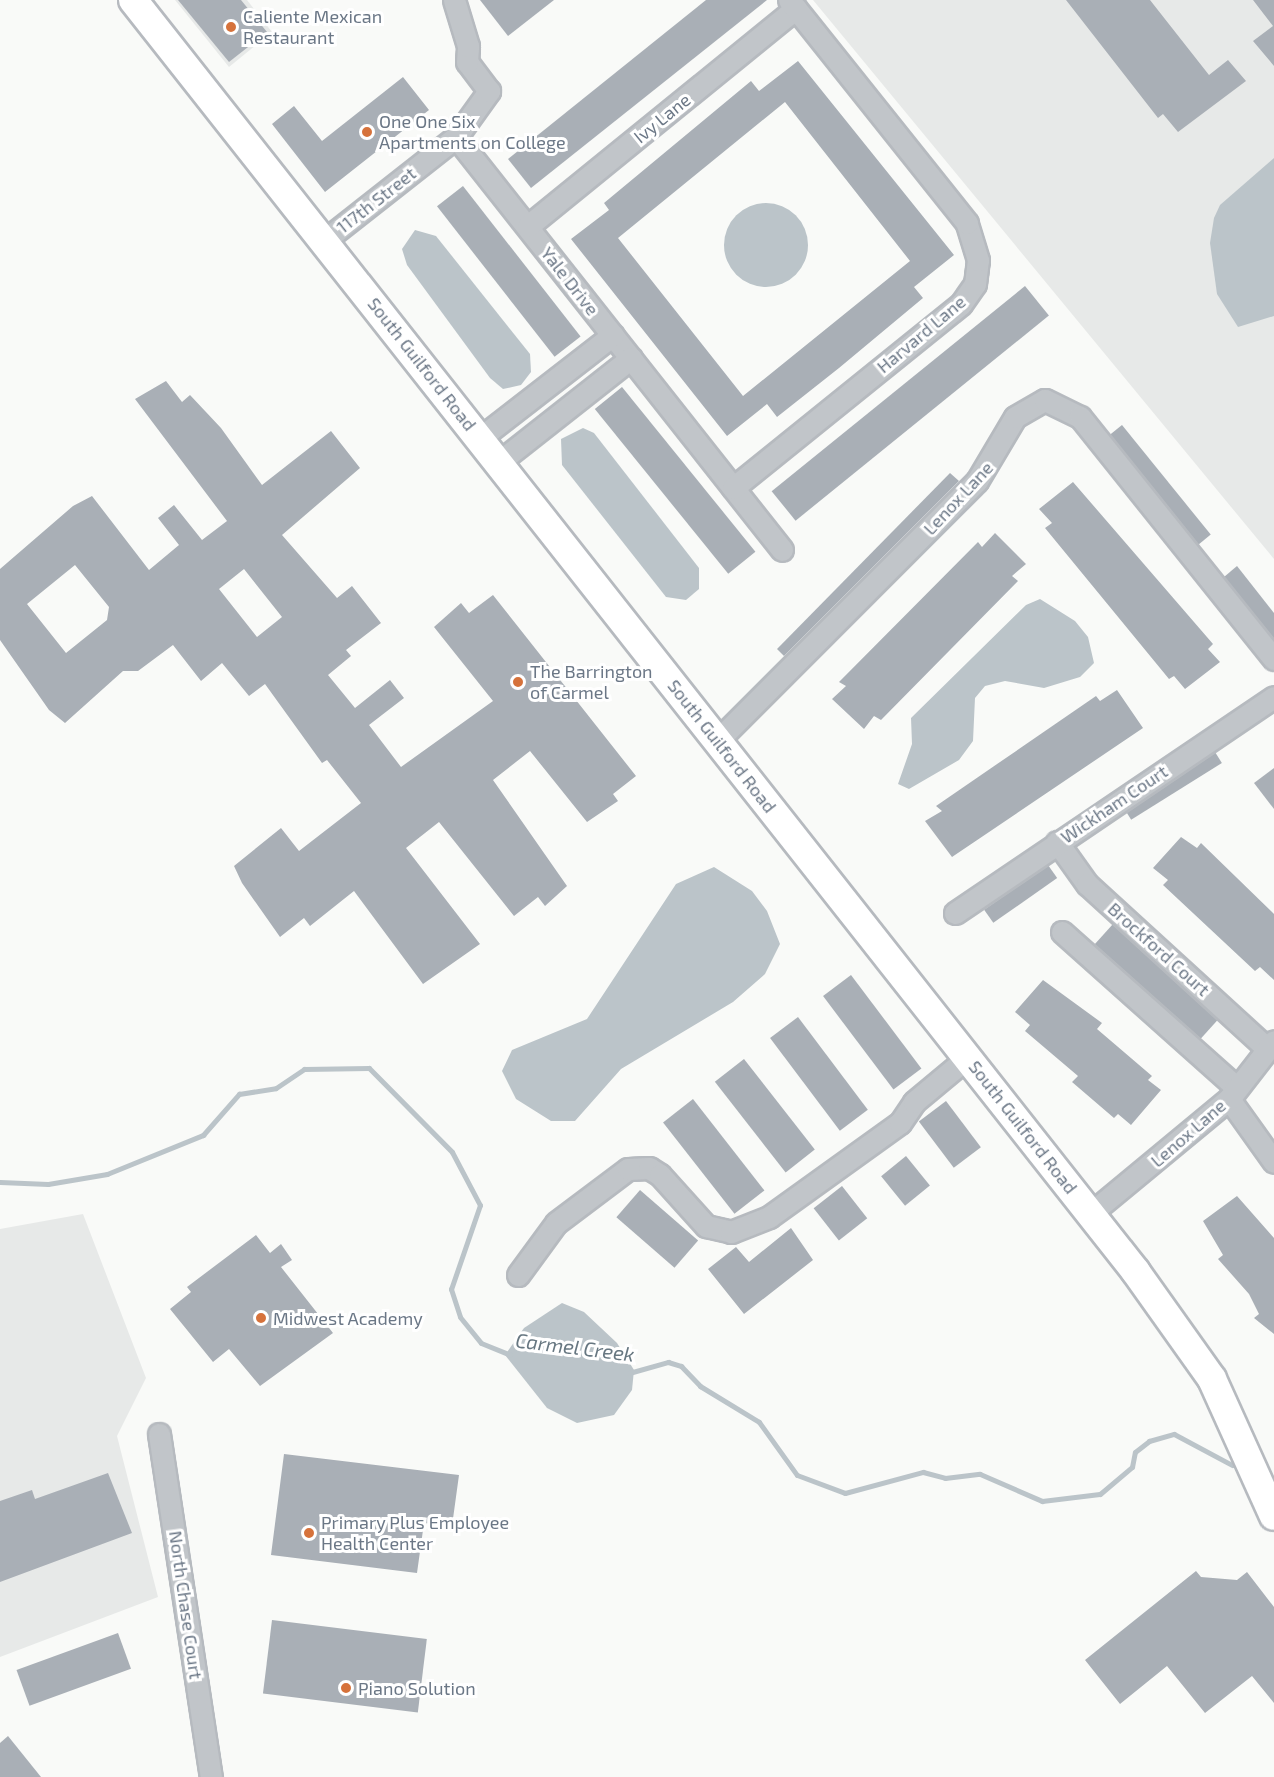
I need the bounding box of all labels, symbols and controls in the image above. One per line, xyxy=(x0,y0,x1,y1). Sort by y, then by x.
place label: Caliente Mexican Restaurant xyxy=(243,6,382,48)
marker: Caliente Mexican Restaurant xyxy=(224,20,238,34)
street label: Ivy Lane xyxy=(629,89,695,147)
place label: One One Six Apartments on College xyxy=(379,111,566,154)
marker: One One Six Apartments on College xyxy=(360,125,374,139)
street label: 117th Street xyxy=(332,162,420,238)
street label: Yale Drive xyxy=(537,242,603,320)
street label: Harvard Lane xyxy=(872,291,970,377)
street label: South Guilford Road xyxy=(363,293,481,435)
street label: Lenox Lane xyxy=(919,457,997,539)
place label: The Barrington of Carmel xyxy=(530,661,653,704)
marker: The Barrington of Carmel xyxy=(511,675,525,689)
street label: South Guilford Road xyxy=(663,675,781,817)
street label: Wickham Court xyxy=(1056,760,1172,848)
street label: Brockford Court xyxy=(1104,898,1214,1000)
street label: South Guilford Road xyxy=(964,1056,1082,1198)
street label: Lenox Lane xyxy=(1146,1095,1230,1171)
place label: Midwest Academy xyxy=(273,1307,423,1329)
marker: Midwest Academy xyxy=(254,1311,268,1325)
water label: Carmel Creek xyxy=(514,1328,636,1366)
place label: Primary Plus Employee Health Center xyxy=(321,1512,510,1555)
marker: Primary Plus Employee Health Center xyxy=(302,1526,316,1540)
street label: North Chase Court xyxy=(165,1529,207,1681)
place label: Piano Solution xyxy=(358,1677,476,1699)
marker: Piano Solution xyxy=(339,1681,353,1695)

